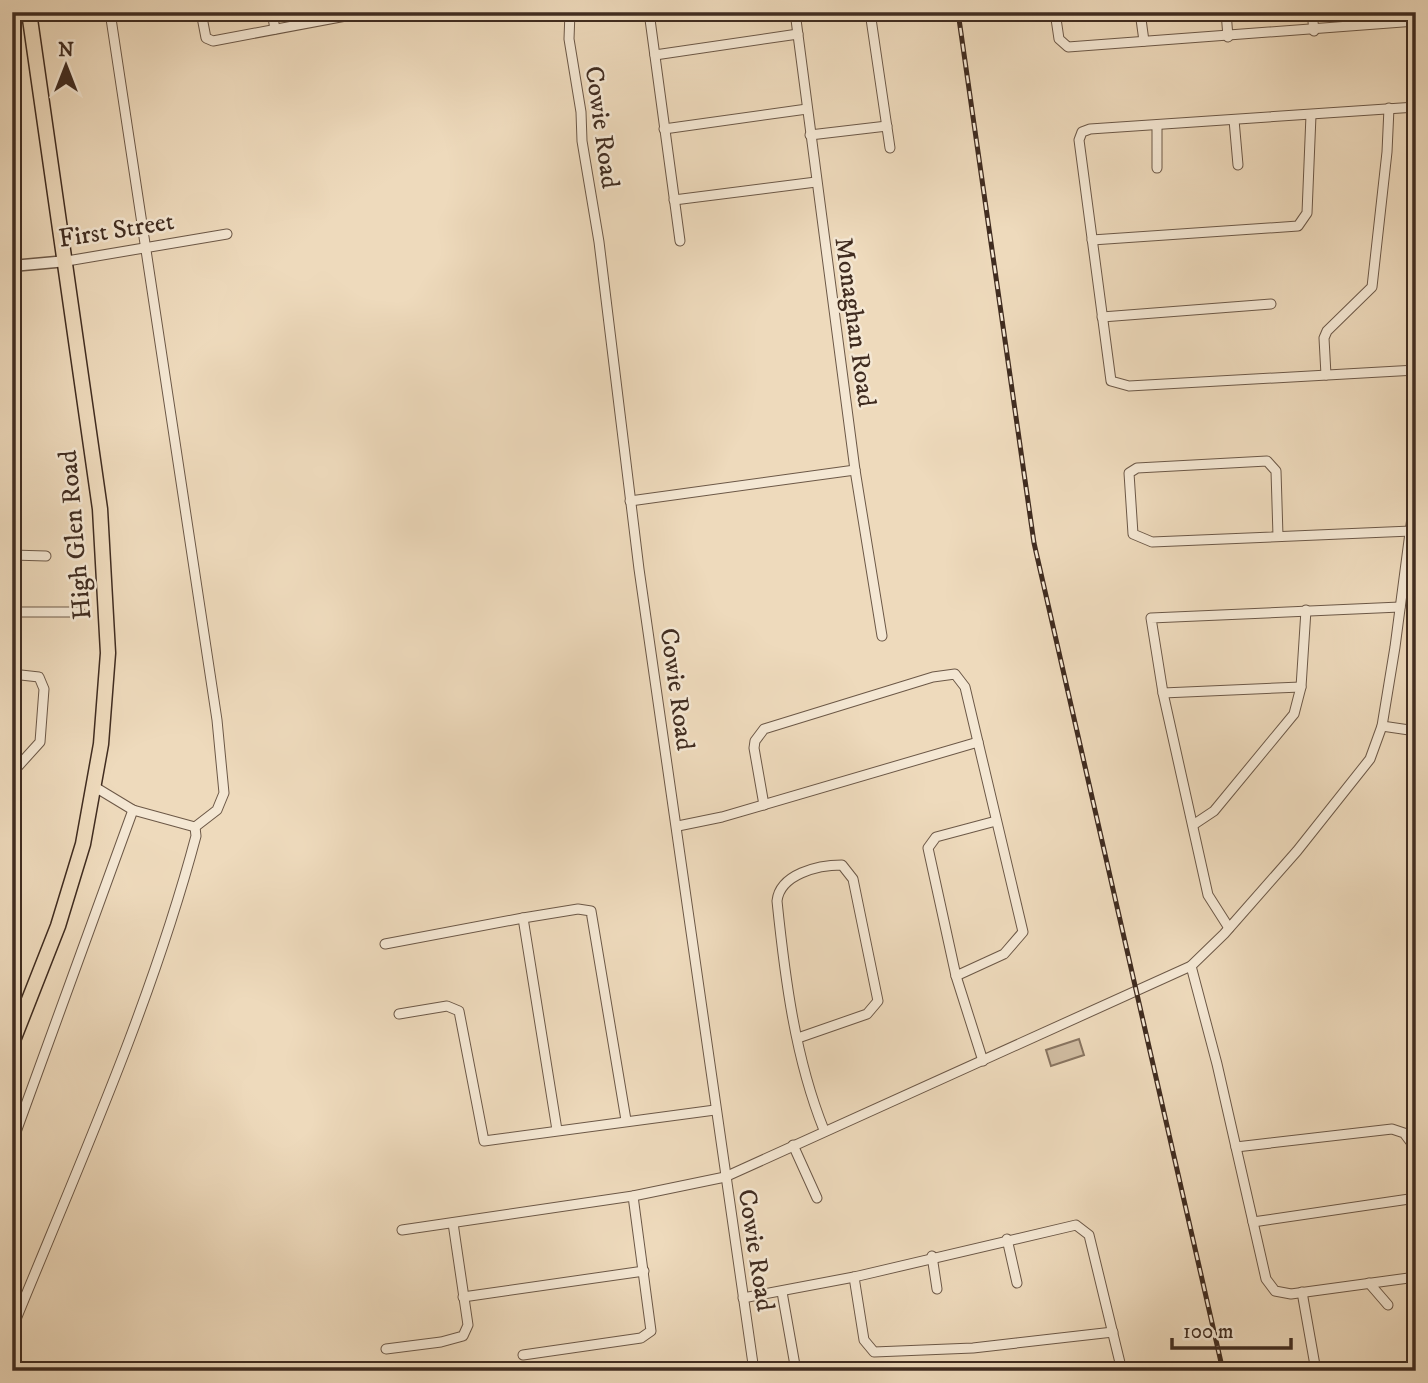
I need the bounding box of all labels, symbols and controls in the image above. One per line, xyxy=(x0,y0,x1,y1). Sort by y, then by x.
north arrow xyxy=(32,32,102,102)
text: N xyxy=(58,39,74,62)
street label: Cowie Road xyxy=(577,64,626,191)
street label: First Street xyxy=(56,205,176,256)
street label: Monaghan Road xyxy=(826,235,883,409)
street label: High Glen Road xyxy=(52,449,99,621)
street label: Cowie Road xyxy=(652,626,701,753)
street label: Cowie Road xyxy=(730,1187,781,1314)
scale bar xyxy=(1172,1306,1292,1350)
text: 100 m xyxy=(1183,1319,1234,1345)

